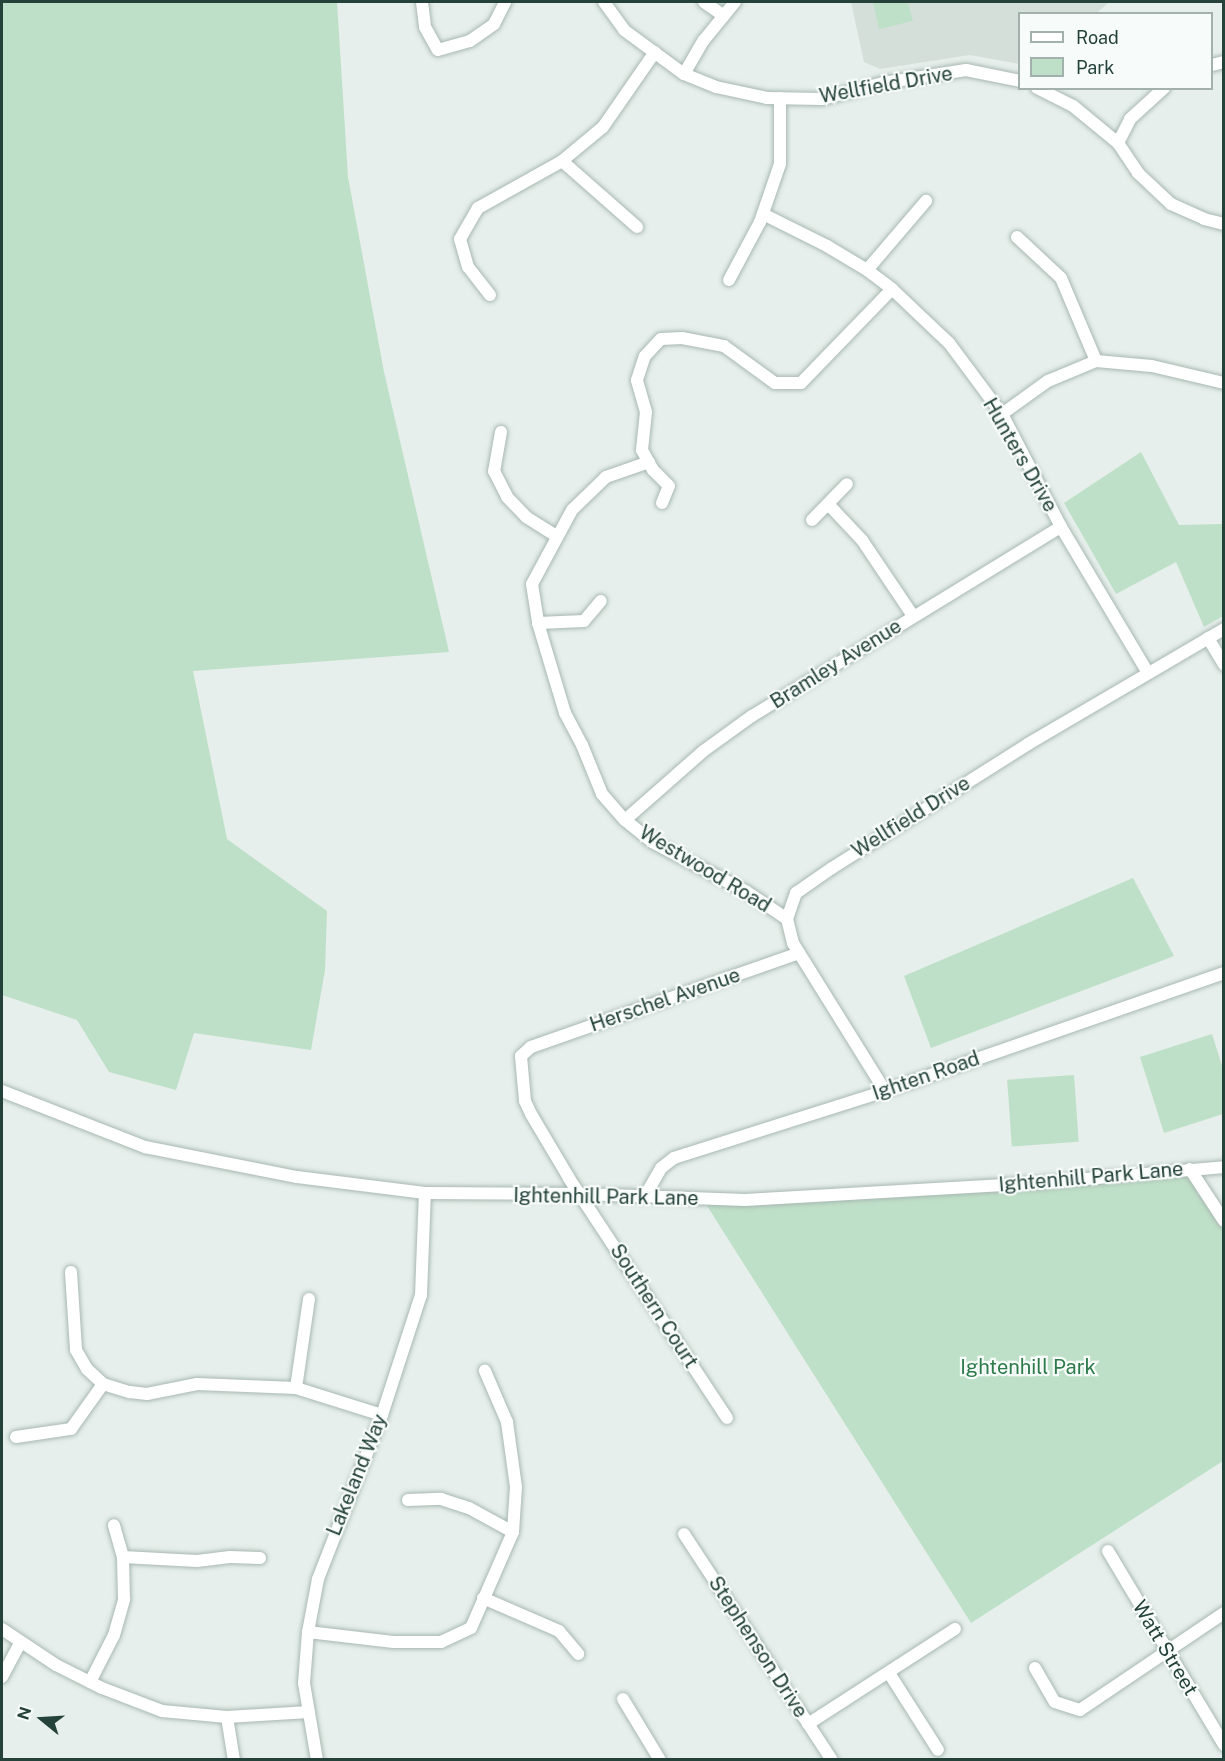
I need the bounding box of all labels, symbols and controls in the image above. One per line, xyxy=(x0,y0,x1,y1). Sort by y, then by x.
legend xyxy=(1018,12,1213,90)
text: Road xyxy=(1076,27,1119,48)
text: Park xyxy=(1076,57,1114,78)
street label: Wellfield Drive xyxy=(817,61,955,109)
street label: Hunters Drive xyxy=(978,394,1062,516)
street label: Bramley Avenue xyxy=(766,614,906,714)
street label: Wellfield Drive xyxy=(847,771,975,863)
street label: Westwood Road xyxy=(635,820,775,918)
street label: Herschel Avenue xyxy=(587,963,743,1037)
street label: Ighten Road xyxy=(869,1046,983,1106)
street label: Ightenhill Park Lane xyxy=(998,1157,1184,1197)
street label: Ightenhill Park Lane xyxy=(513,1183,699,1211)
street label: Southern Court xyxy=(605,1239,703,1373)
park label: Ightenhill Park xyxy=(960,1355,1096,1379)
street label: Lakeland Way xyxy=(322,1411,392,1539)
street label: Stephenson Drive xyxy=(703,1572,813,1722)
street label: Watt Street xyxy=(1127,1596,1203,1700)
north arrow xyxy=(12,1689,72,1749)
text: N xyxy=(13,1704,35,1722)

